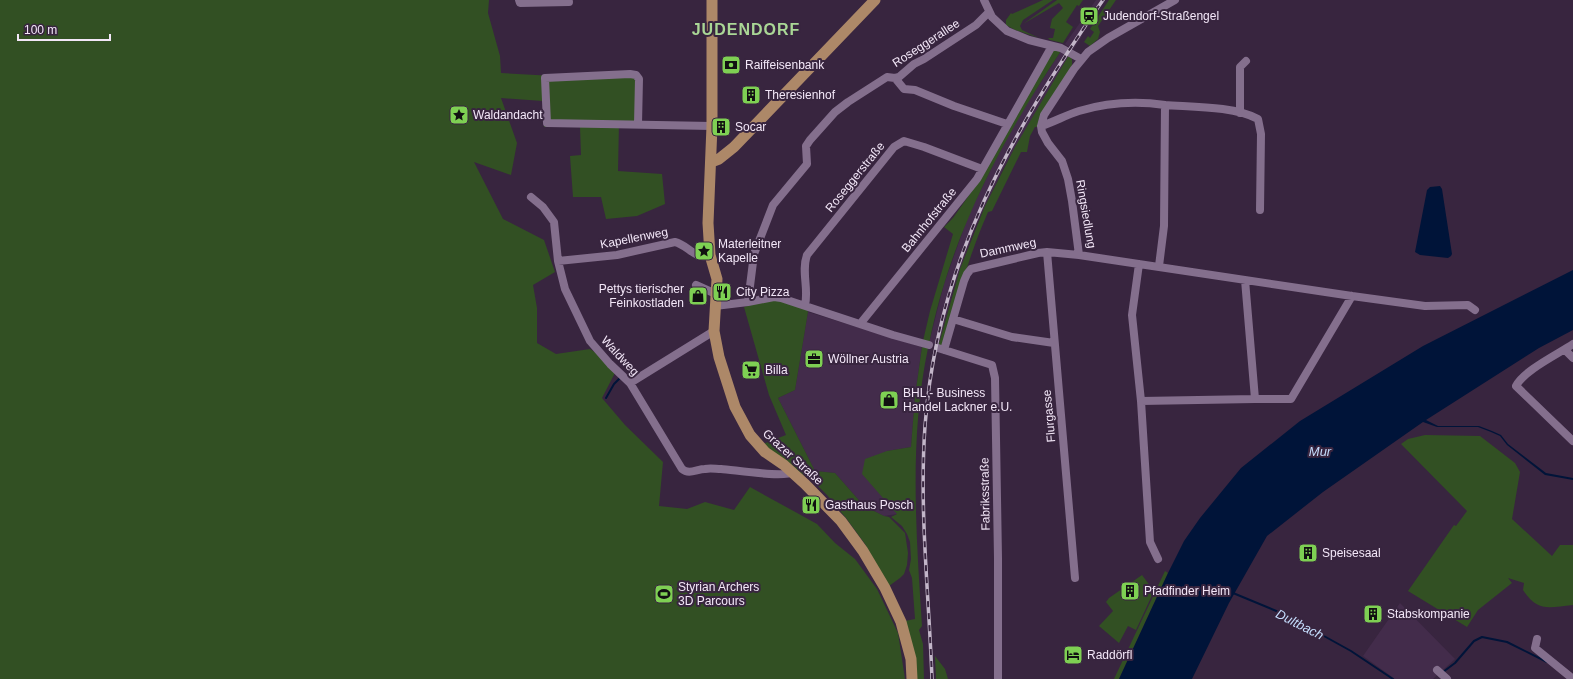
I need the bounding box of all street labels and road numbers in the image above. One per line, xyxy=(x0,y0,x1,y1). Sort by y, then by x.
street label: Roseggerallee xyxy=(890,16,963,70)
street label: Roseggerstraße xyxy=(822,139,888,215)
street label: Ringsiedlung xyxy=(1073,179,1099,249)
street label: Bahnhofstraße xyxy=(899,185,959,255)
street label: Kapellenweg xyxy=(599,225,669,251)
street label: Dammweg xyxy=(978,235,1038,261)
street label: Waldweg xyxy=(598,333,642,379)
street label: Flurgasse xyxy=(1040,389,1058,443)
street label: Grazer Straße xyxy=(760,426,826,488)
street label: Fabriksstraße xyxy=(977,457,993,531)

